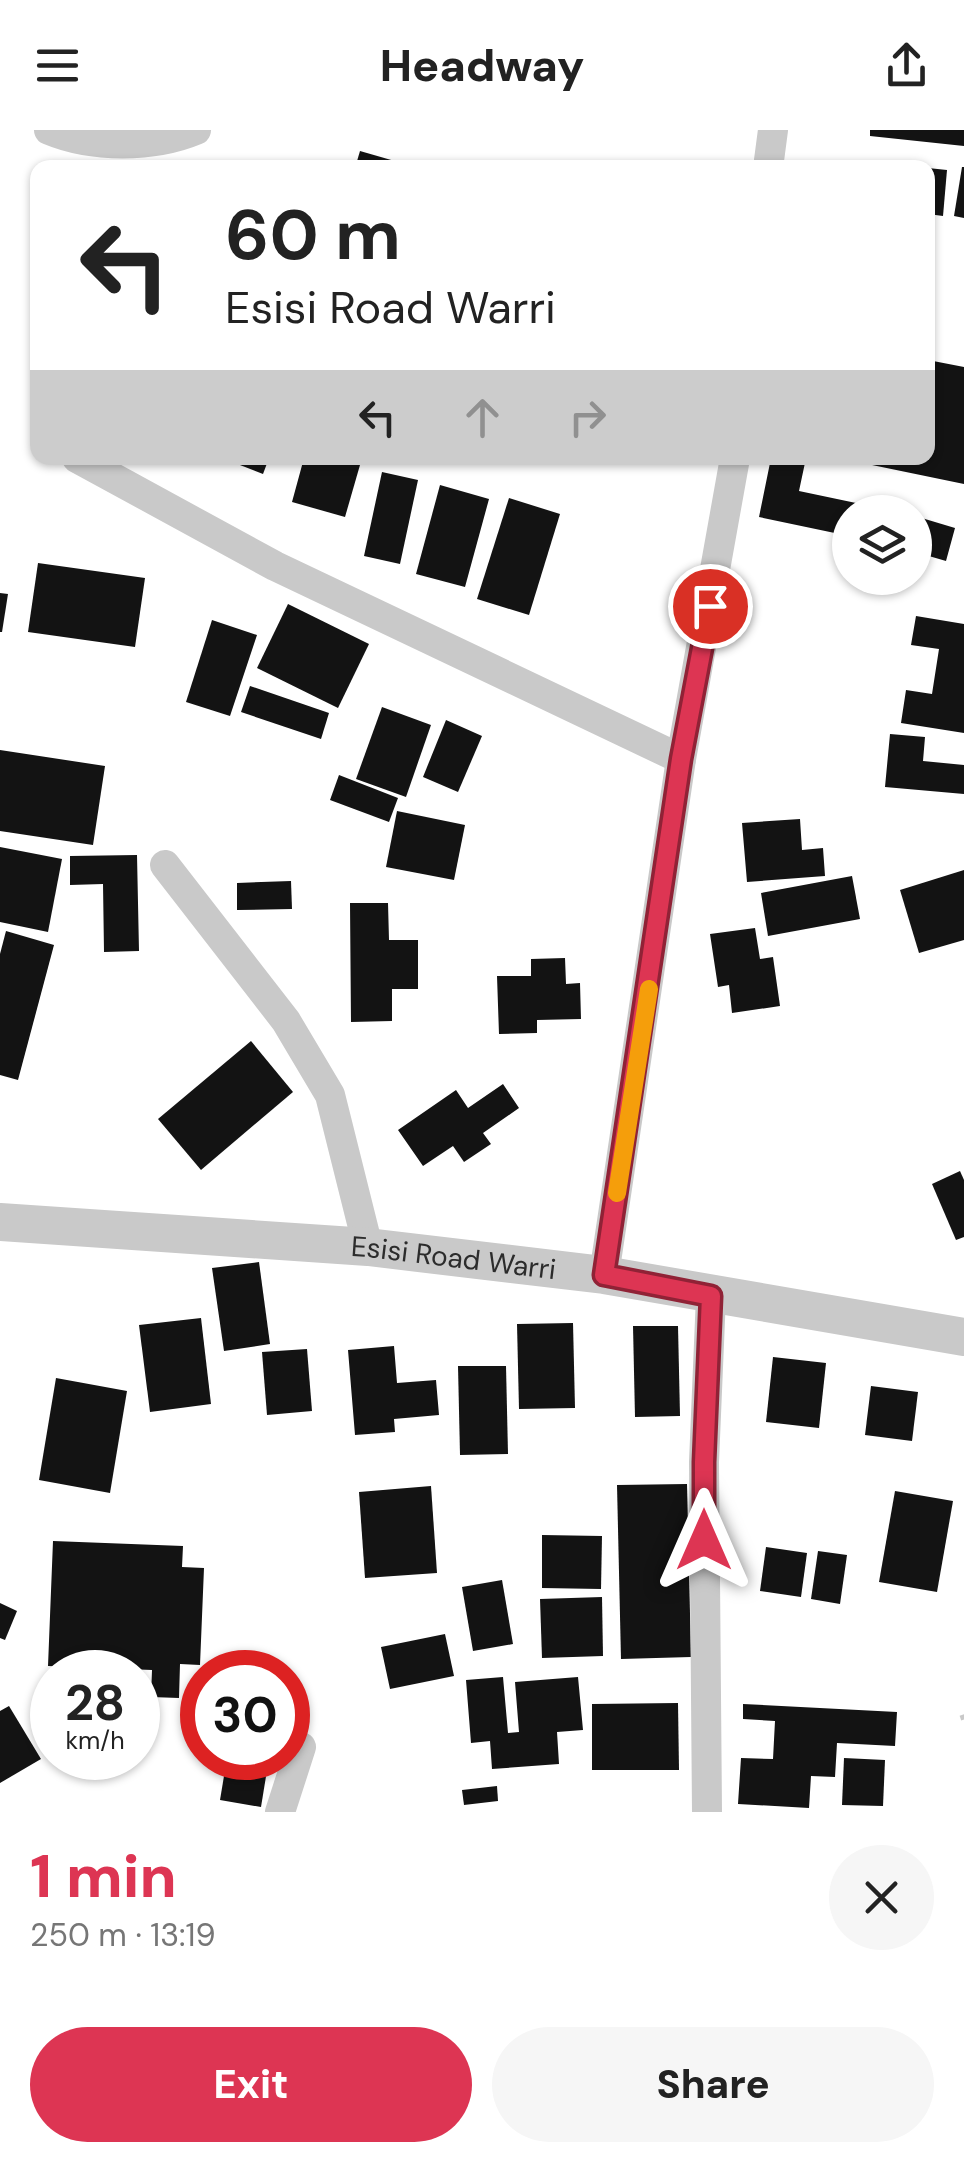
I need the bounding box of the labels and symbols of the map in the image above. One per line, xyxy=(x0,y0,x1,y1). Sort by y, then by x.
pin xyxy=(668,564,753,649)
street label: Esisi Road Warri xyxy=(350,1228,558,1288)
position arrow xyxy=(652,1488,756,1592)
speed limit sign: 30 xyxy=(180,1650,310,1780)

